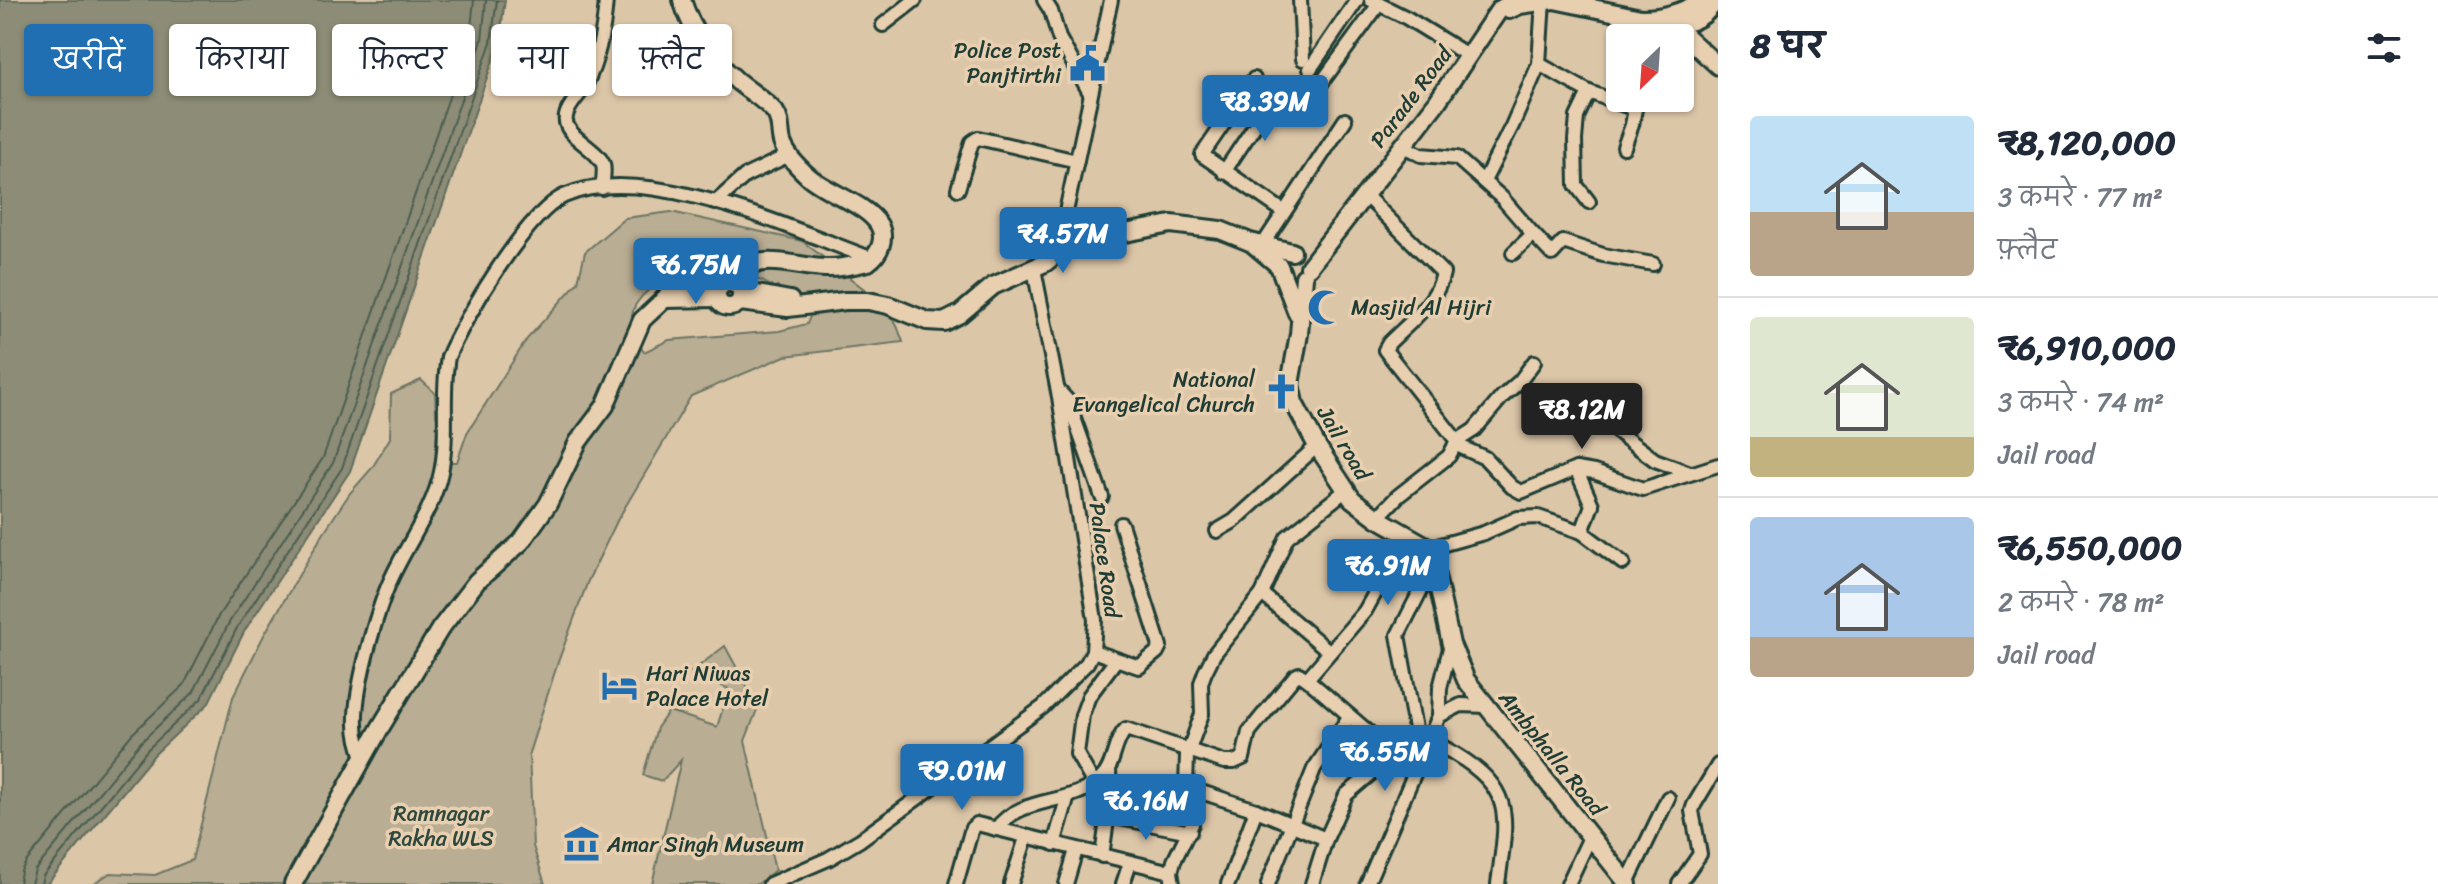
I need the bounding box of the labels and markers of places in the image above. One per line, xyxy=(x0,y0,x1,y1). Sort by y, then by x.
place label: Police Post Panjtirthi xyxy=(954,31,1062,95)
public building icon: Police Post Panjtirthi xyxy=(1068,44,1106,82)
pin: ₹8.39M xyxy=(1200,75,1330,143)
pin: ₹4.57M xyxy=(998,207,1128,275)
pin: ₹6.75M xyxy=(631,238,761,306)
mosque icon: Masjid Al Hijri xyxy=(1306,288,1344,326)
place label: Masjid Al Hijri xyxy=(1351,288,1492,327)
place label: National Evangelical Church xyxy=(1072,360,1256,424)
church icon: National Evangelical Church xyxy=(1262,373,1300,411)
pin: ₹8.12M xyxy=(1517,383,1647,451)
pin: ₹6.91M xyxy=(1323,539,1453,607)
place label: Hari Niwas Palace Hotel xyxy=(646,654,769,718)
hotel icon: Hari Niwas Palace Hotel xyxy=(601,667,639,705)
pin: ₹6.55M xyxy=(1320,725,1450,793)
pin: ₹9.01M xyxy=(897,744,1027,812)
pin: ₹6.16M xyxy=(1081,774,1211,842)
museum icon: Amar Singh Museum xyxy=(562,825,600,863)
place label: Amar Singh Museum xyxy=(606,825,804,864)

